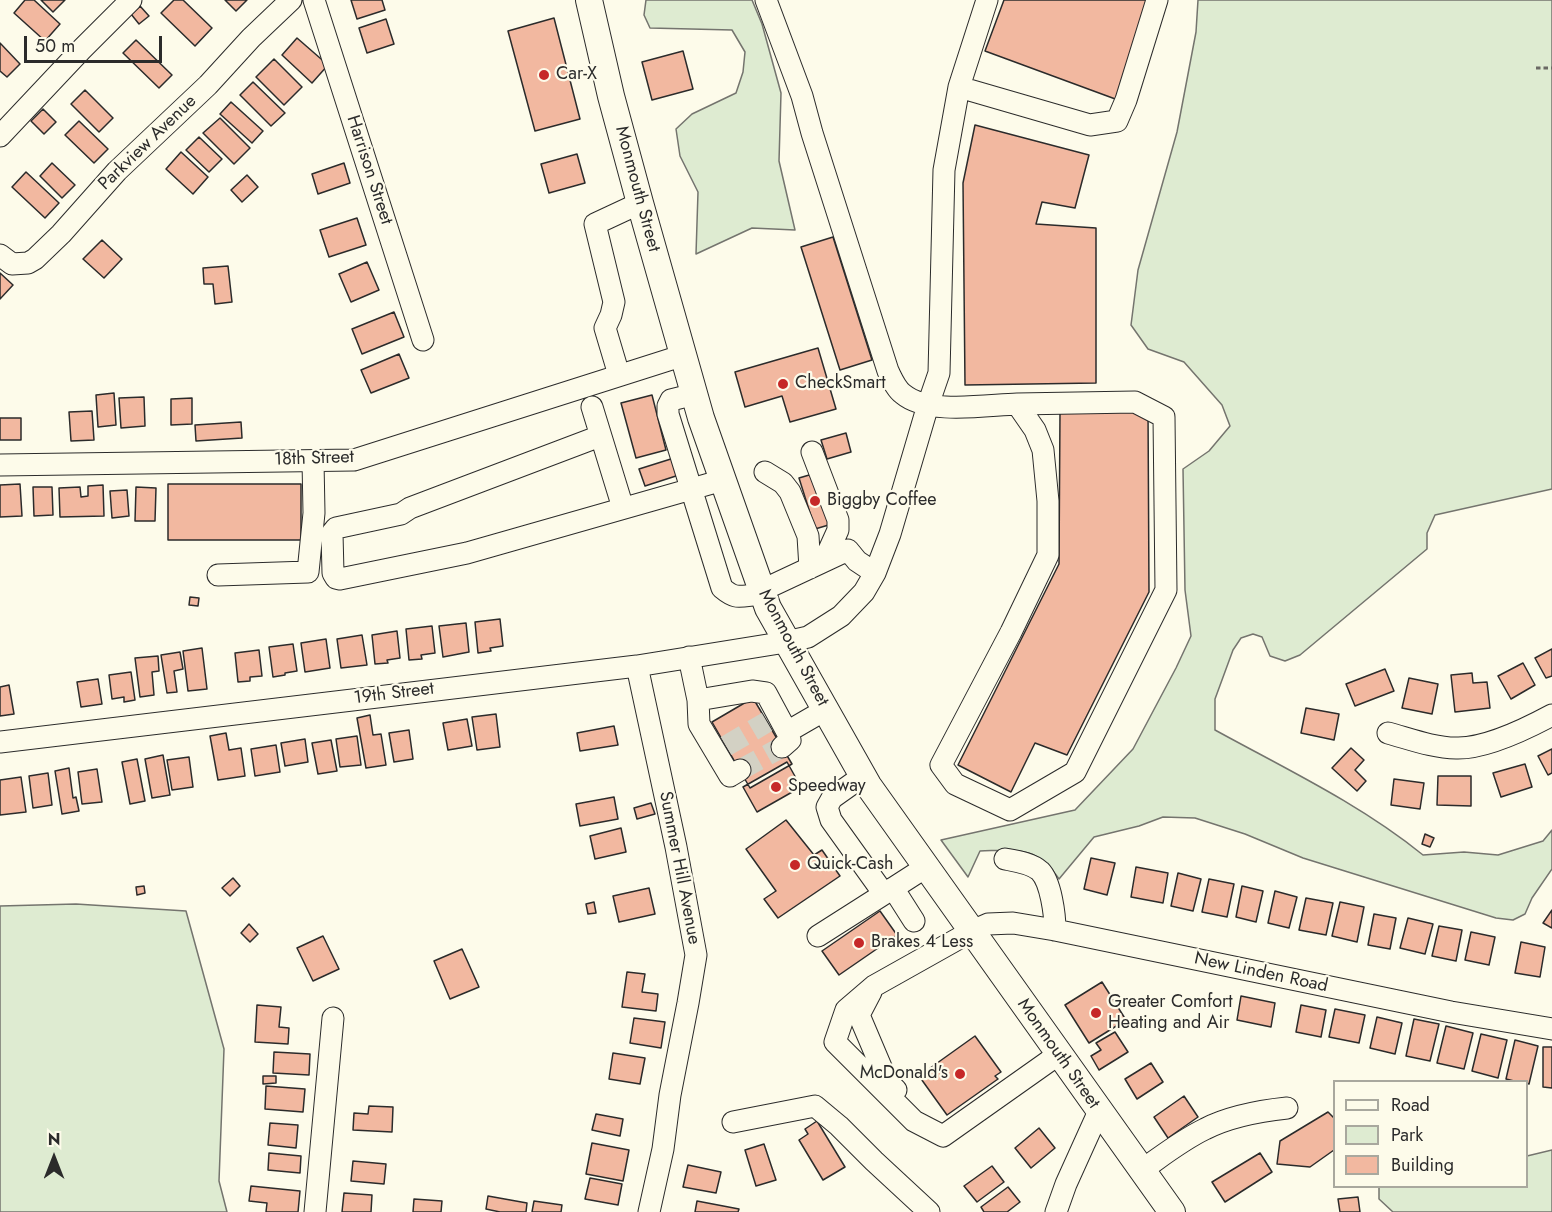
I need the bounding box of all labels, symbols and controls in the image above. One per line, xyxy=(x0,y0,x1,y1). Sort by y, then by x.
scale bar xyxy=(27,24,165,62)
text: 50 m xyxy=(35,33,75,59)
place label: Car-X xyxy=(556,64,597,86)
marker: Car-X xyxy=(537,68,551,82)
street label: Parkview Avenue xyxy=(95,91,201,195)
street label: Harrison Street xyxy=(341,113,397,227)
street label: Monmouth Street xyxy=(610,124,664,254)
place label: CheckSmart xyxy=(795,373,886,395)
marker: CheckSmart xyxy=(776,377,790,391)
street label: 18th Street xyxy=(274,447,354,471)
place label: Biggby Coffee xyxy=(827,490,937,512)
marker: Biggby Coffee xyxy=(808,494,822,508)
street label: Monmouth Street xyxy=(753,586,833,710)
street label: 19th Street xyxy=(353,678,435,710)
place label: Speedway xyxy=(788,776,866,798)
marker: Speedway xyxy=(769,780,783,794)
street label: Summer Hill Avenue xyxy=(654,790,704,946)
place label: Quick-Cash xyxy=(807,854,893,876)
marker: Quick-Cash xyxy=(788,858,802,872)
place label: Brakes 4 Less xyxy=(871,932,973,954)
marker: Brakes 4 Less xyxy=(852,936,866,950)
street label: New Linden Road xyxy=(1192,948,1330,998)
place label: Greater Comfort Heating and Air xyxy=(1108,992,1233,1034)
street label: Monmouth Street xyxy=(1012,995,1104,1113)
marker: Greater Comfort Heating and Air xyxy=(1089,1006,1103,1020)
place label: McDonald's xyxy=(860,1063,948,1085)
marker: McDonald's xyxy=(953,1067,967,1081)
legend xyxy=(1333,1080,1528,1188)
text: Road xyxy=(1391,1092,1430,1118)
text: Park xyxy=(1391,1122,1423,1148)
north arrow xyxy=(24,1128,84,1188)
text: N xyxy=(48,1128,60,1151)
text: Building xyxy=(1391,1152,1454,1178)

